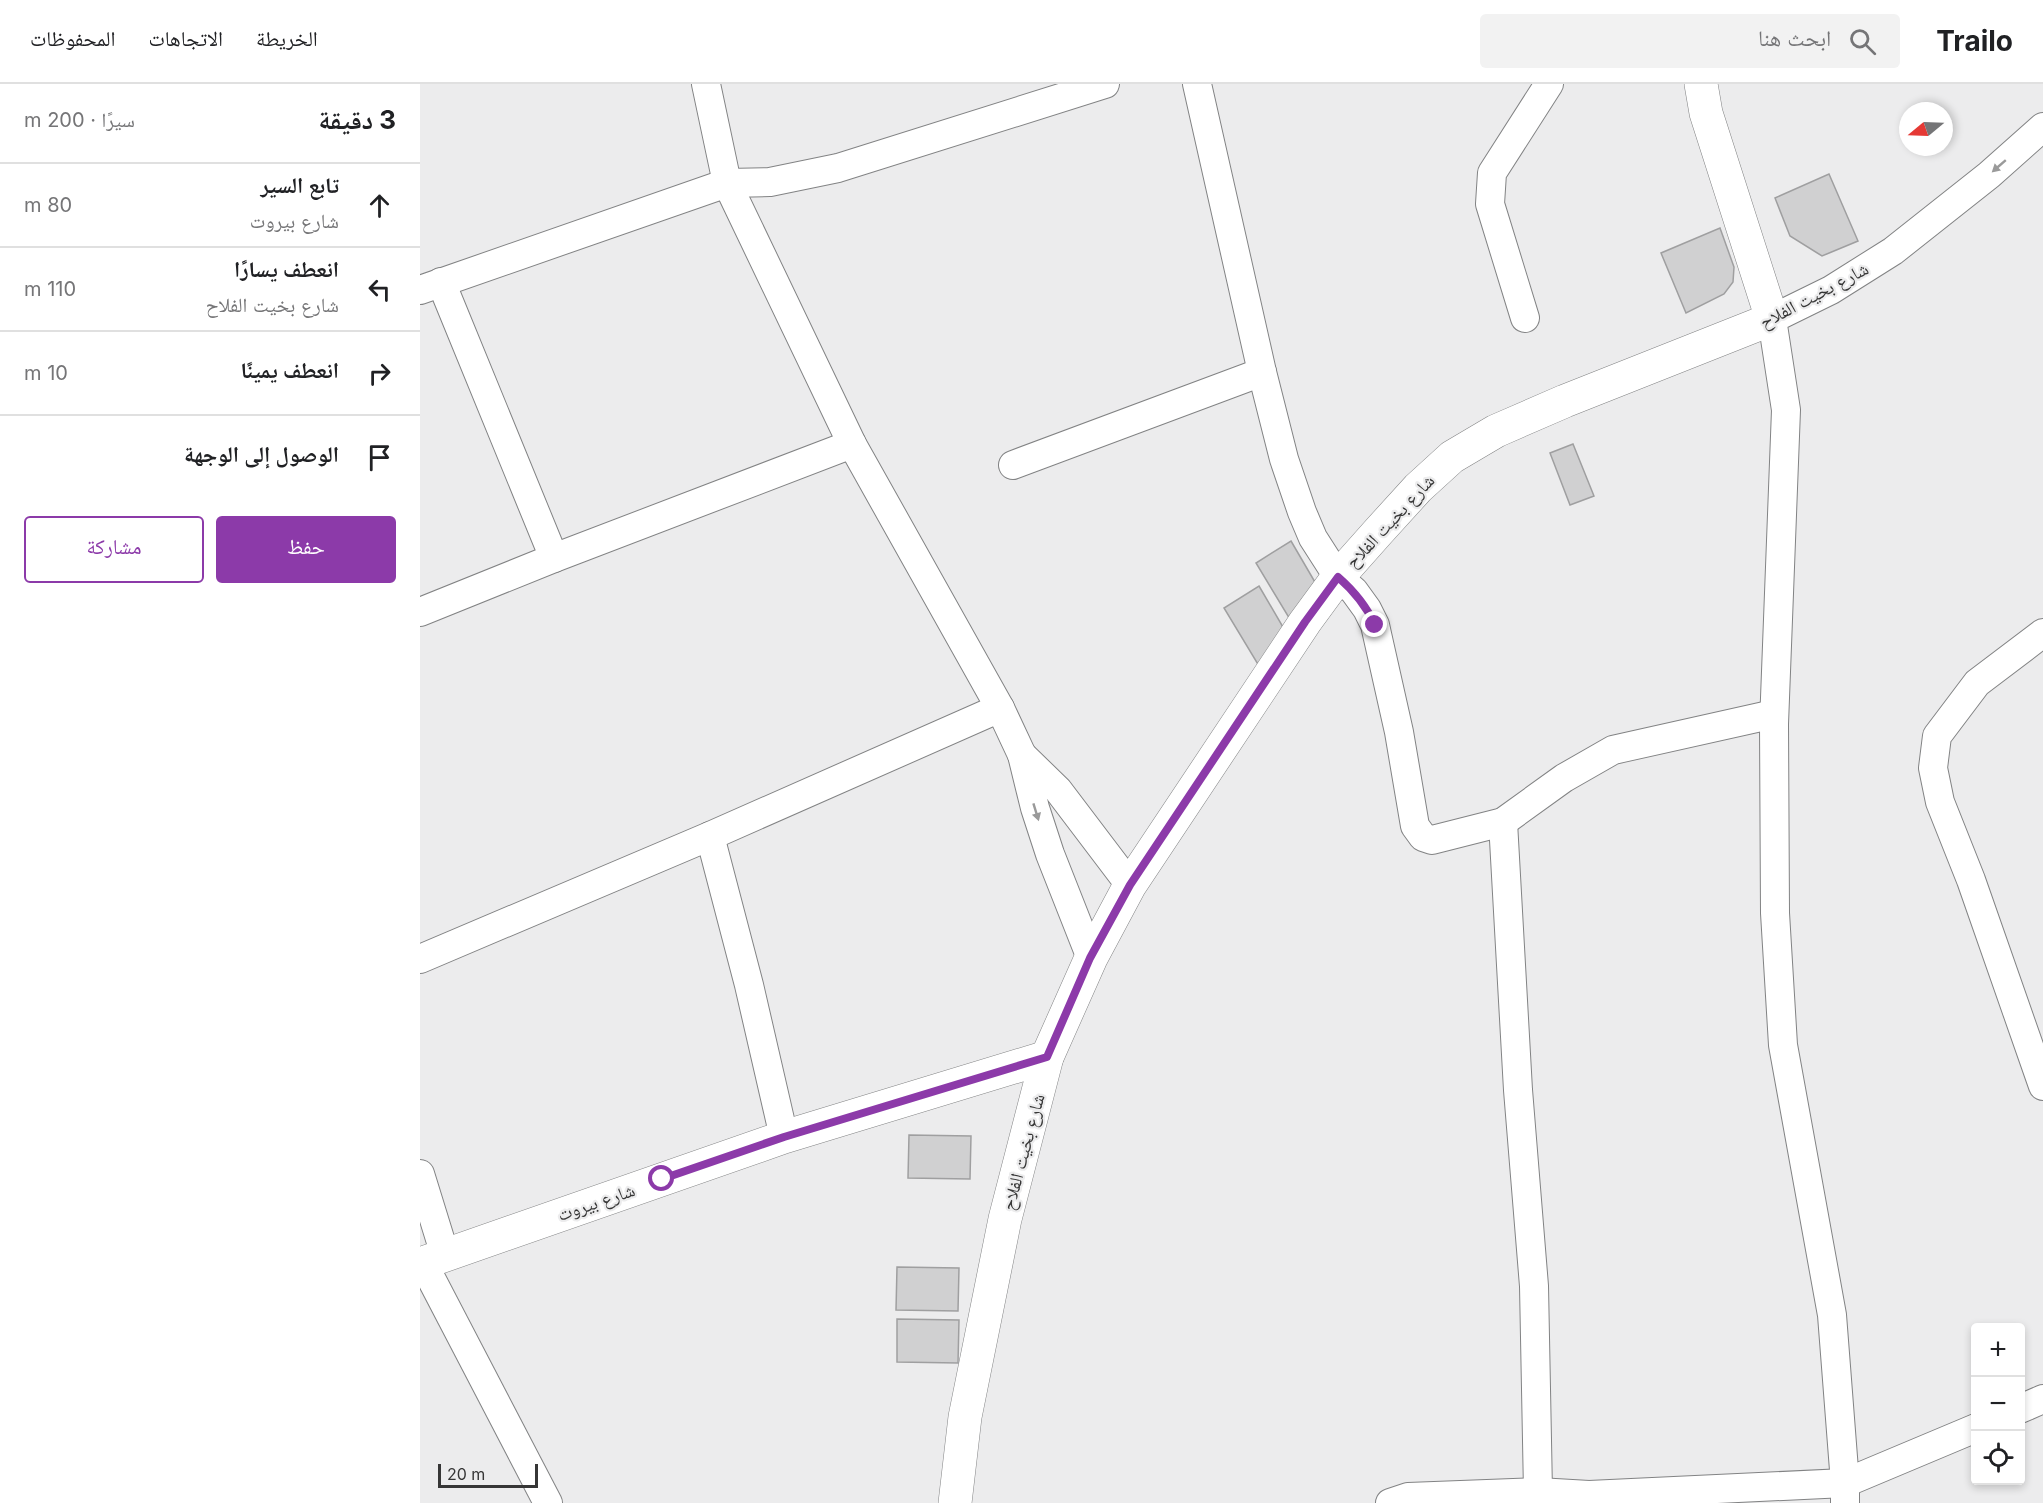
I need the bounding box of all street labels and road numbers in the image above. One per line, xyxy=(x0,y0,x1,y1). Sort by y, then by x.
street label: شارع بخيت الفلاح xyxy=(1756,258,1873,334)
street label: شارع بخيت الفلاح xyxy=(1341,470,1440,573)
street label: شارع بخيت الفلاح xyxy=(997,1091,1051,1213)
street label: شارع بيروت xyxy=(555,1179,638,1226)

